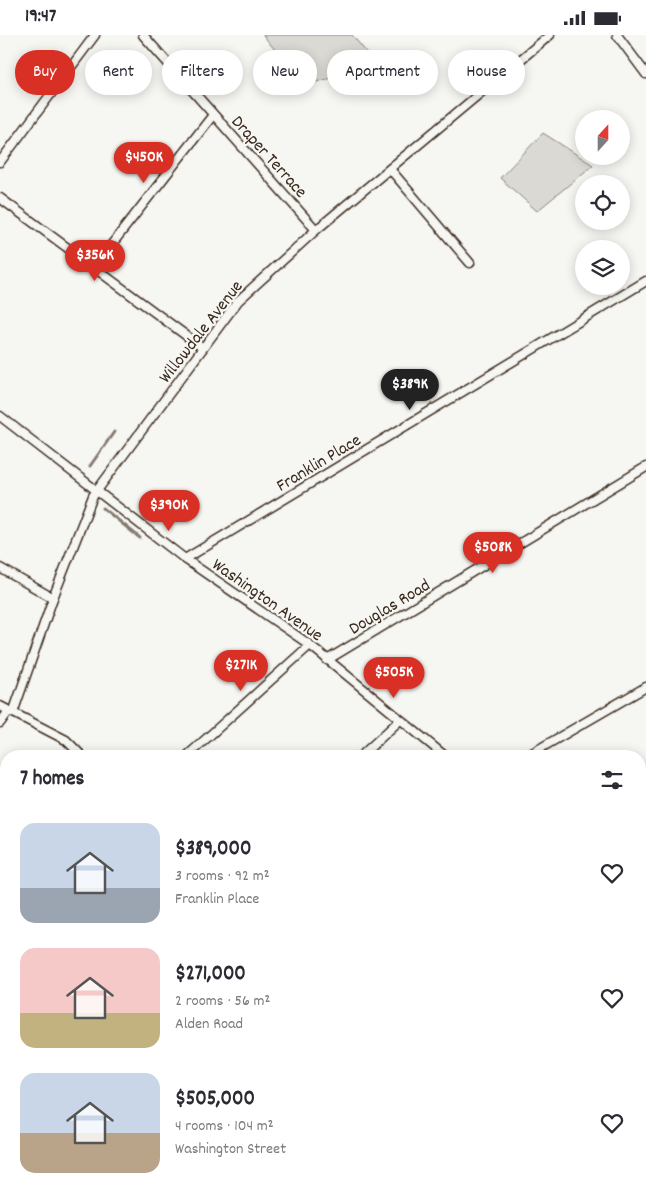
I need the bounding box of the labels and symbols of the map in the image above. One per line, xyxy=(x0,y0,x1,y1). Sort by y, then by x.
north arrow xyxy=(575,110,630,165)
street label: Draper Terrace xyxy=(224,111,312,205)
pin: $450K xyxy=(109,141,179,184)
pin: $356K xyxy=(60,239,130,282)
street label: Willowdale Avenue xyxy=(154,276,250,389)
pin: $389K xyxy=(375,369,445,411)
street label: Franklin Place xyxy=(272,429,366,499)
pin: $390K xyxy=(134,489,204,532)
pin: $508K xyxy=(458,531,528,574)
street label: Washington Avenue xyxy=(206,553,327,649)
street label: Douglas Road xyxy=(345,574,436,642)
pin: $271K xyxy=(206,649,276,692)
pin: $505K xyxy=(359,657,429,699)

